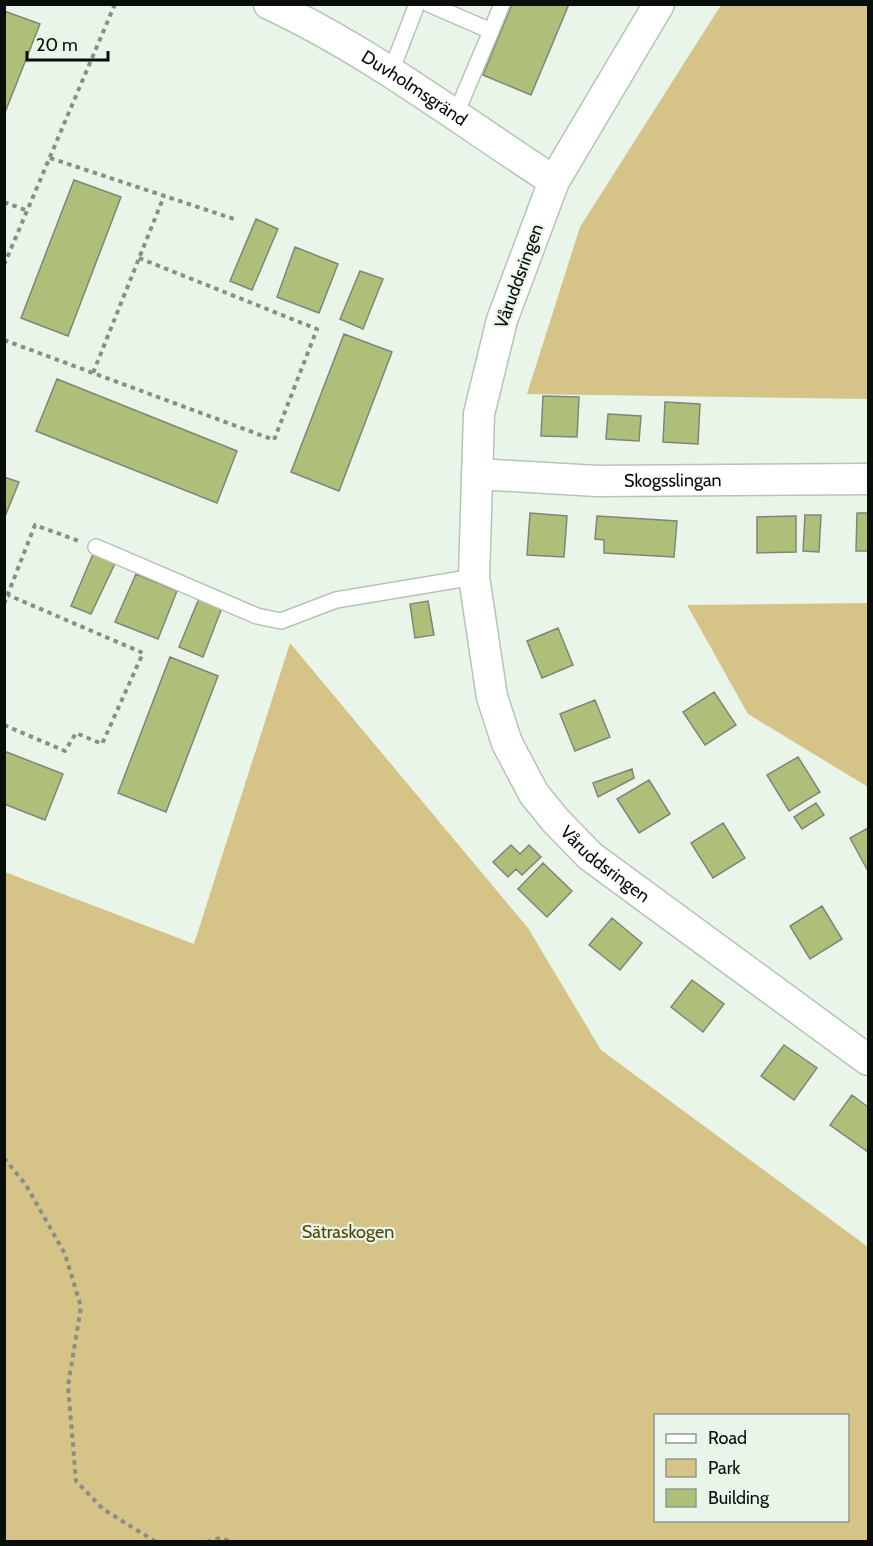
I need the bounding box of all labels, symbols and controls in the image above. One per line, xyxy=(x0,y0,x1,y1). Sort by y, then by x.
scale bar xyxy=(27,24,108,62)
text: 20 m xyxy=(36,34,78,56)
street label: Duvholmsgränd xyxy=(357,46,471,131)
street label: Våruddsringen xyxy=(490,221,548,331)
street label: Skogsslingan xyxy=(624,469,722,492)
street label: Våruddsringen xyxy=(556,821,654,907)
park label: Sätraskogen xyxy=(302,1221,394,1243)
legend xyxy=(654,1414,849,1522)
text: Road xyxy=(708,1427,747,1449)
text: Park xyxy=(708,1457,741,1479)
text: Building xyxy=(708,1487,770,1509)

